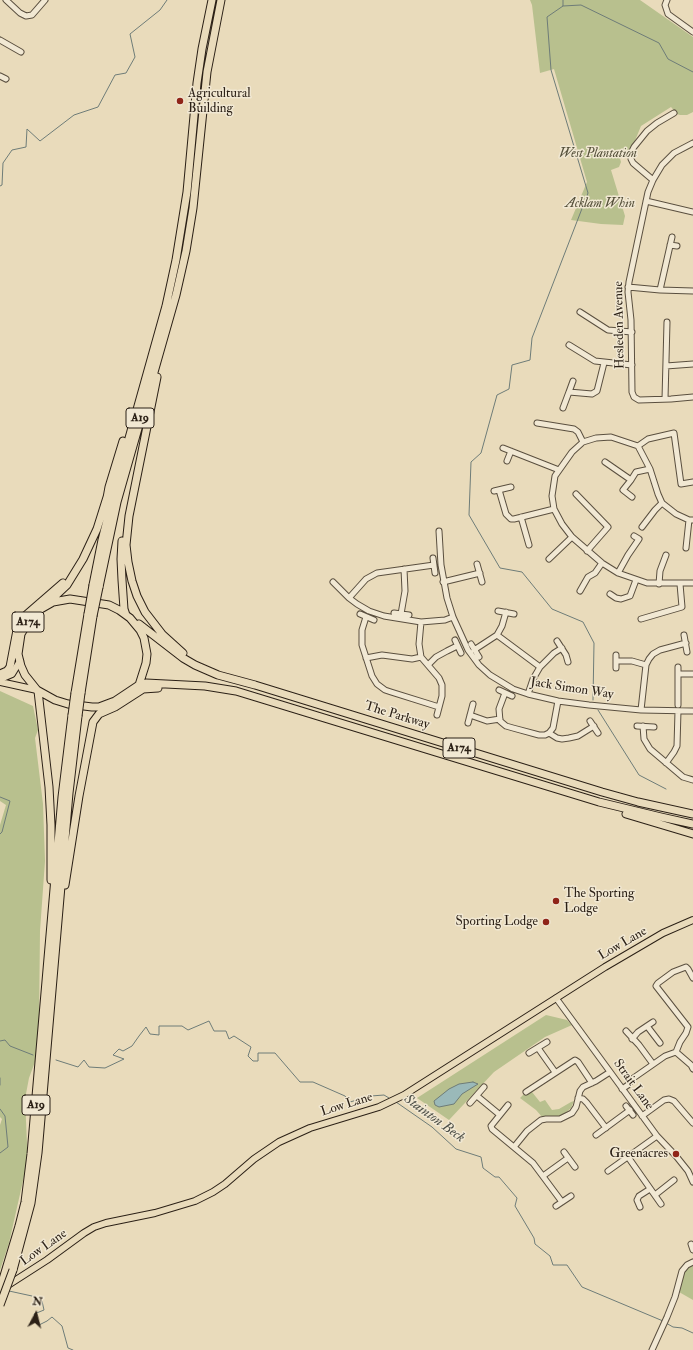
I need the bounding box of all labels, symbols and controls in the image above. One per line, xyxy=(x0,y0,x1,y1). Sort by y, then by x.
place label: Agricultural Building xyxy=(188,86,251,117)
marker: Agricultural Building xyxy=(175,96,185,106)
park label: West Plantation xyxy=(559,146,637,162)
park label: Acklam Whin xyxy=(565,196,635,212)
street label: Hesleden Avenue xyxy=(611,281,629,369)
road number: A19 xyxy=(126,408,154,428)
road number: A174 xyxy=(12,612,44,632)
street label: Jack Simon Way xyxy=(529,675,615,703)
street label: The Parkway xyxy=(363,699,431,733)
road number: A174 xyxy=(443,738,475,758)
place label: The Sporting Lodge xyxy=(564,886,634,917)
marker: The Sporting Lodge xyxy=(551,896,561,906)
place label: Sporting Lodge xyxy=(456,914,538,930)
marker: Sporting Lodge xyxy=(541,917,551,927)
street label: Low Lane xyxy=(596,924,650,964)
street label: Strait Lane xyxy=(609,1057,657,1113)
street label: Low Lane xyxy=(319,1090,375,1120)
water label: Stainton Beck xyxy=(400,1091,468,1147)
road number: A19 xyxy=(22,1095,50,1115)
place label: Greenacres xyxy=(609,1146,668,1162)
marker: Greenacres xyxy=(671,1149,681,1159)
street label: Low Lane xyxy=(18,1226,70,1270)
north arrow xyxy=(16,1294,56,1334)
text: N xyxy=(32,1295,43,1309)

